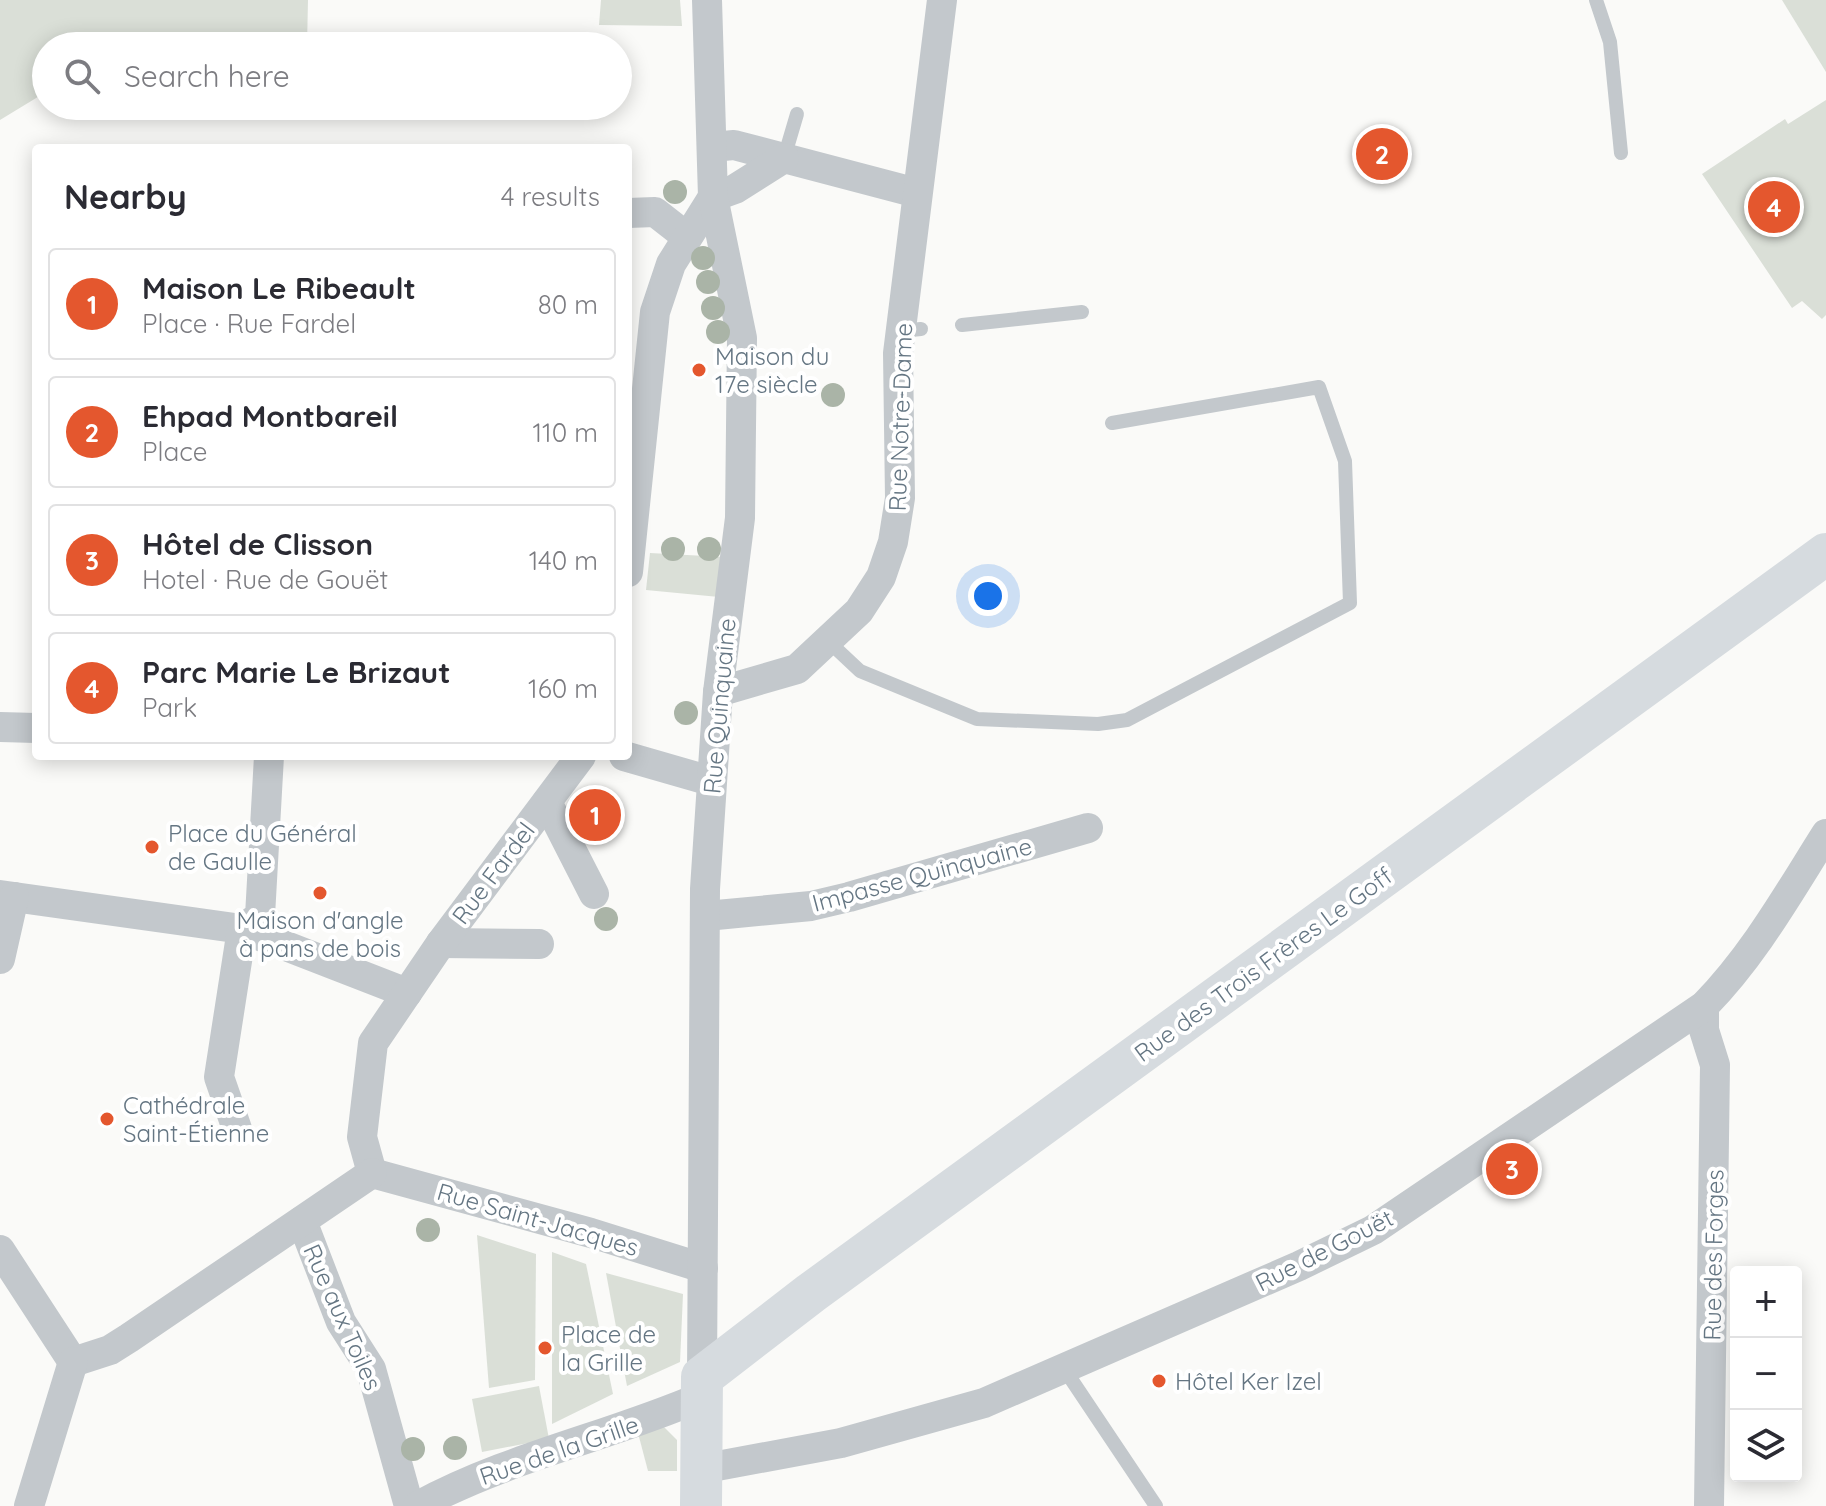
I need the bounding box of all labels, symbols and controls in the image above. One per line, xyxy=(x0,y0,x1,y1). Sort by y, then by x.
search box xyxy=(32,32,632,120)
icon: search xyxy=(60,54,104,98)
text: Search here xyxy=(124,57,290,95)
pin: 2 xyxy=(1356,124,1408,184)
text: Nearby xyxy=(64,175,187,218)
pin: 4 xyxy=(1748,177,1800,237)
text: 4 results xyxy=(501,180,600,213)
text: Maison Le Ribeault xyxy=(142,269,416,307)
text: 1 xyxy=(87,288,97,321)
text: 80 m xyxy=(538,288,598,321)
text: Place · Rue Fardel xyxy=(142,307,356,340)
street label: Rue Notre-Dame xyxy=(882,322,918,512)
place label: Maison du 17e siècle xyxy=(715,341,829,399)
marker: Maison du 17e siècle xyxy=(690,361,708,379)
text: Ehpad Montbareil xyxy=(142,397,398,435)
text: 2 xyxy=(85,416,99,449)
text: 110 m xyxy=(532,416,598,449)
text: Place xyxy=(142,435,207,468)
text: Hôtel de Clisson xyxy=(142,525,373,563)
text: 3 xyxy=(85,544,99,577)
text: 140 m xyxy=(529,544,598,577)
text: Hotel · Rue de Gouët xyxy=(142,563,388,596)
your location xyxy=(968,576,1008,616)
street label: Rue Quinquaine xyxy=(696,617,742,795)
text: Parc Marie Le Brizaut xyxy=(142,653,450,691)
text: 4 xyxy=(84,672,100,705)
text: 160 m xyxy=(528,672,598,705)
text: Park xyxy=(142,691,197,724)
pin: 1 xyxy=(569,785,621,845)
street label: Rue Fardel xyxy=(445,816,541,930)
place label: Place du Général de Gaulle xyxy=(168,818,357,876)
street label: Impasse Quinquaine xyxy=(809,830,1035,918)
marker: Place du Général de Gaulle xyxy=(143,838,161,856)
street label: Rue des Trois Frères Le Goff xyxy=(1128,860,1398,1068)
marker: Maison d'angle à pans de bois xyxy=(311,884,329,902)
place label: Maison d'angle à pans de bois xyxy=(236,905,404,963)
place label: Cathédrale Saint-Étienne xyxy=(123,1090,269,1148)
marker: Cathédrale Saint-Étienne xyxy=(98,1110,116,1128)
pin: 3 xyxy=(1486,1139,1538,1199)
street label: Rue des Forges xyxy=(1697,1169,1729,1341)
street label: Rue Saint-Jacques xyxy=(434,1176,642,1262)
street label: Rue de Gouët xyxy=(1250,1202,1398,1298)
street label: Rue aux Toiles xyxy=(297,1239,389,1395)
map controls xyxy=(1730,1266,1802,1482)
button: + xyxy=(1730,1266,1802,1338)
place label: Place de la Grille xyxy=(561,1319,656,1377)
button: − xyxy=(1730,1338,1802,1410)
marker: Place de la Grille xyxy=(536,1339,554,1357)
place label: Hôtel Ker Izel xyxy=(1175,1366,1322,1396)
marker: Hôtel Ker Izel xyxy=(1150,1372,1168,1390)
street label: Rue de la Grille xyxy=(475,1409,643,1491)
button: layers xyxy=(1730,1410,1802,1482)

